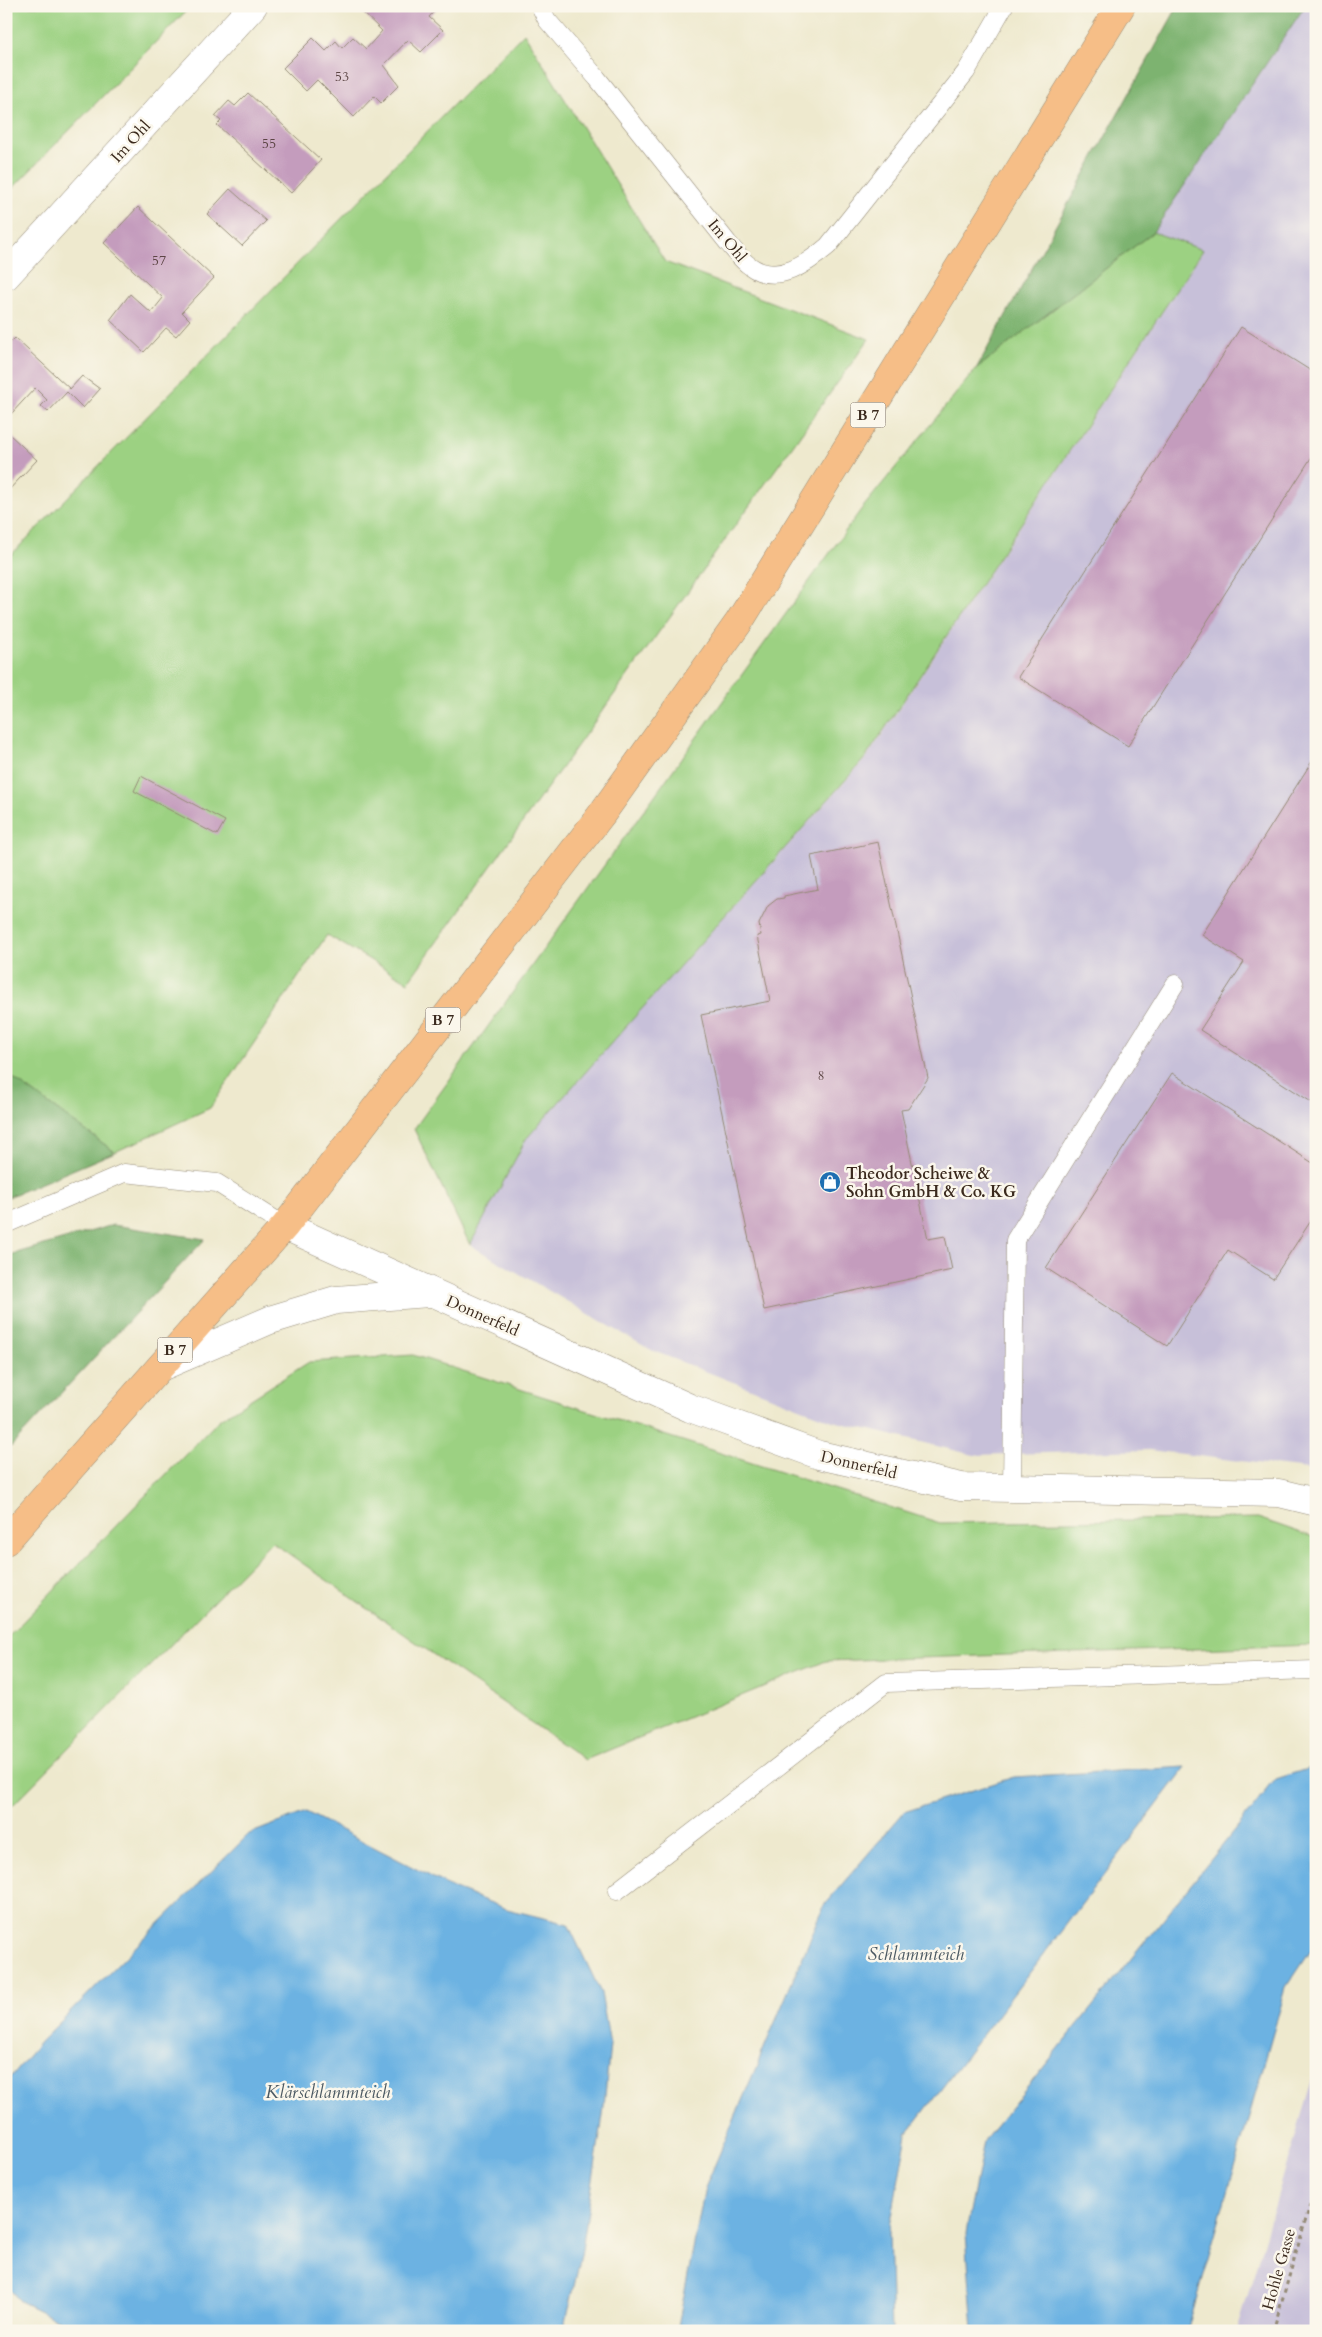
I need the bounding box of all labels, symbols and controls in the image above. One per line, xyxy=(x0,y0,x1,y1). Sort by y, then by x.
house number: 53 xyxy=(335,67,349,86)
street label: Im Ohl xyxy=(106,116,156,168)
house number: 55 xyxy=(262,134,276,153)
street label: Im Ohl xyxy=(703,214,752,267)
house number: 57 xyxy=(152,251,166,270)
road number: B 7 xyxy=(850,402,886,428)
road number: B 7 xyxy=(426,1008,460,1032)
house number: 8 xyxy=(817,1066,825,1085)
place label: Theodor Scheiwe & Sohn GmbH & Co. KG xyxy=(846,1163,1016,1203)
shop icon: Theodor Scheiwe & Sohn GmbH & Co. KG xyxy=(818,1170,842,1194)
street label: Donnerfeld xyxy=(443,1290,523,1342)
road number: B 7 xyxy=(158,1338,192,1362)
street label: Donnerfeld xyxy=(818,1446,900,1485)
water label: Schlammteich xyxy=(868,1942,965,1967)
water label: Klärschlammteich xyxy=(266,2080,391,2105)
street label: Hohle Gasse xyxy=(1257,2226,1301,2313)

